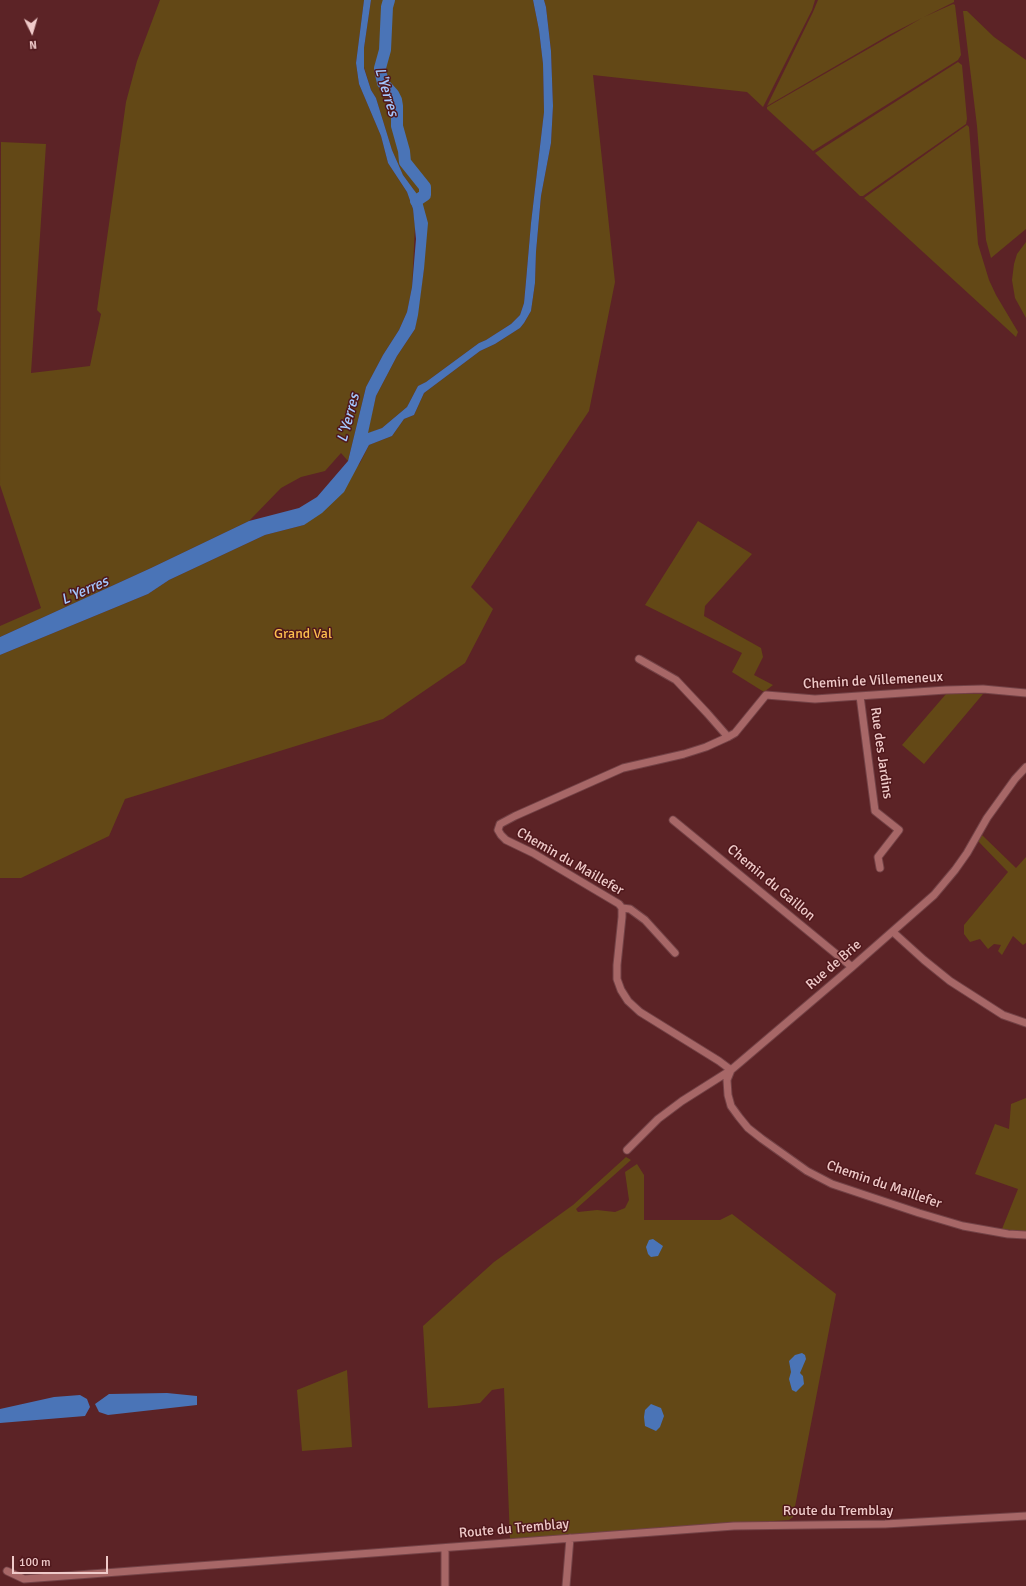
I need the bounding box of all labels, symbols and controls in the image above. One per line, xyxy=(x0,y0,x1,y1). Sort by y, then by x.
north arrow xyxy=(12,12,52,52)
text: N xyxy=(29,38,37,51)
water label: L'Yerres xyxy=(370,66,402,118)
water label: L'Yerres xyxy=(334,392,364,444)
water label: L'Yerres xyxy=(59,573,111,609)
park label: Grand Val xyxy=(274,626,332,642)
street label: Chemin de Villemeneux xyxy=(803,669,943,693)
street label: Rue des Jardins xyxy=(866,706,896,800)
street label: Chemin du Maillefer xyxy=(513,825,627,899)
street label: Chemin du Gaillon xyxy=(724,841,818,925)
street label: Rue de Brie xyxy=(803,936,865,994)
street label: Chemin du Maillefer xyxy=(824,1157,944,1213)
street label: Route du Tremblay xyxy=(783,1503,893,1519)
street label: Route du Tremblay xyxy=(458,1516,570,1542)
scale bar xyxy=(14,1548,110,1574)
text: 100 m xyxy=(19,1555,51,1570)

